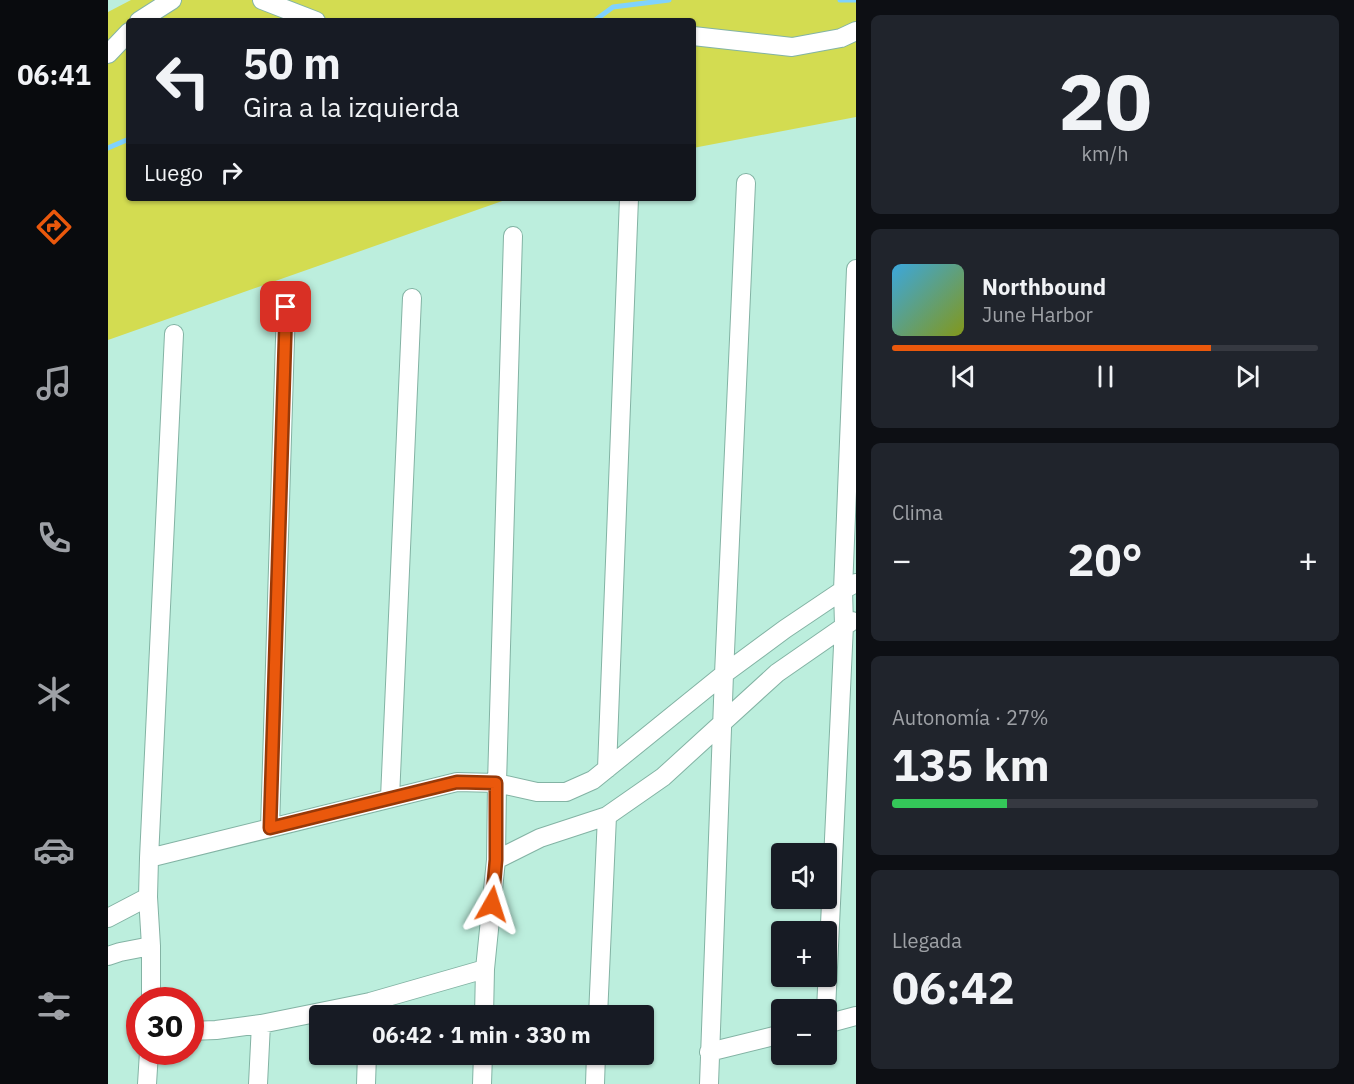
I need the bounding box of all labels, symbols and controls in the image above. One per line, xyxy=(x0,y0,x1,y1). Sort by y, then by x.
text: 50 m xyxy=(243,36,341,91)
icon: left xyxy=(144,42,222,120)
text: 20 xyxy=(1058,50,1152,151)
text: 06:41 xyxy=(17,57,91,92)
text: Gira a la izquierda xyxy=(243,89,459,124)
text: km/h xyxy=(1081,140,1129,167)
icon: right xyxy=(215,156,248,189)
text: Luego xyxy=(144,158,203,187)
icon: directions xyxy=(33,206,75,248)
text: Northbound xyxy=(982,272,1106,301)
pin xyxy=(260,281,311,332)
icon: arrive xyxy=(269,290,302,323)
text: June Harbor xyxy=(982,301,1093,328)
icon: previous xyxy=(947,360,980,393)
icon: pause xyxy=(1089,360,1122,393)
icon: next xyxy=(1231,360,1264,393)
icon: music xyxy=(33,362,75,404)
text: Clima xyxy=(892,499,943,526)
icon: phone xyxy=(33,517,75,559)
text: 20° xyxy=(1067,530,1143,588)
text: − xyxy=(892,538,912,581)
text: + xyxy=(1298,538,1318,581)
icon: climate xyxy=(33,673,75,715)
text: Autonomía · 27% xyxy=(892,704,1049,731)
text: 135 km xyxy=(892,735,1050,793)
icon: car xyxy=(33,829,75,871)
map controls xyxy=(771,843,837,1065)
button: sound xyxy=(771,843,837,909)
position arrow xyxy=(460,872,524,936)
button: + xyxy=(771,921,837,987)
text: Llegada xyxy=(892,927,962,954)
text: 06:42 xyxy=(892,958,1015,1016)
icon: filters xyxy=(33,985,75,1027)
speed limit sign: 30 xyxy=(126,987,204,1065)
button: − xyxy=(771,999,837,1065)
text: 06:42 · 1 min · 330 m xyxy=(372,1020,591,1049)

